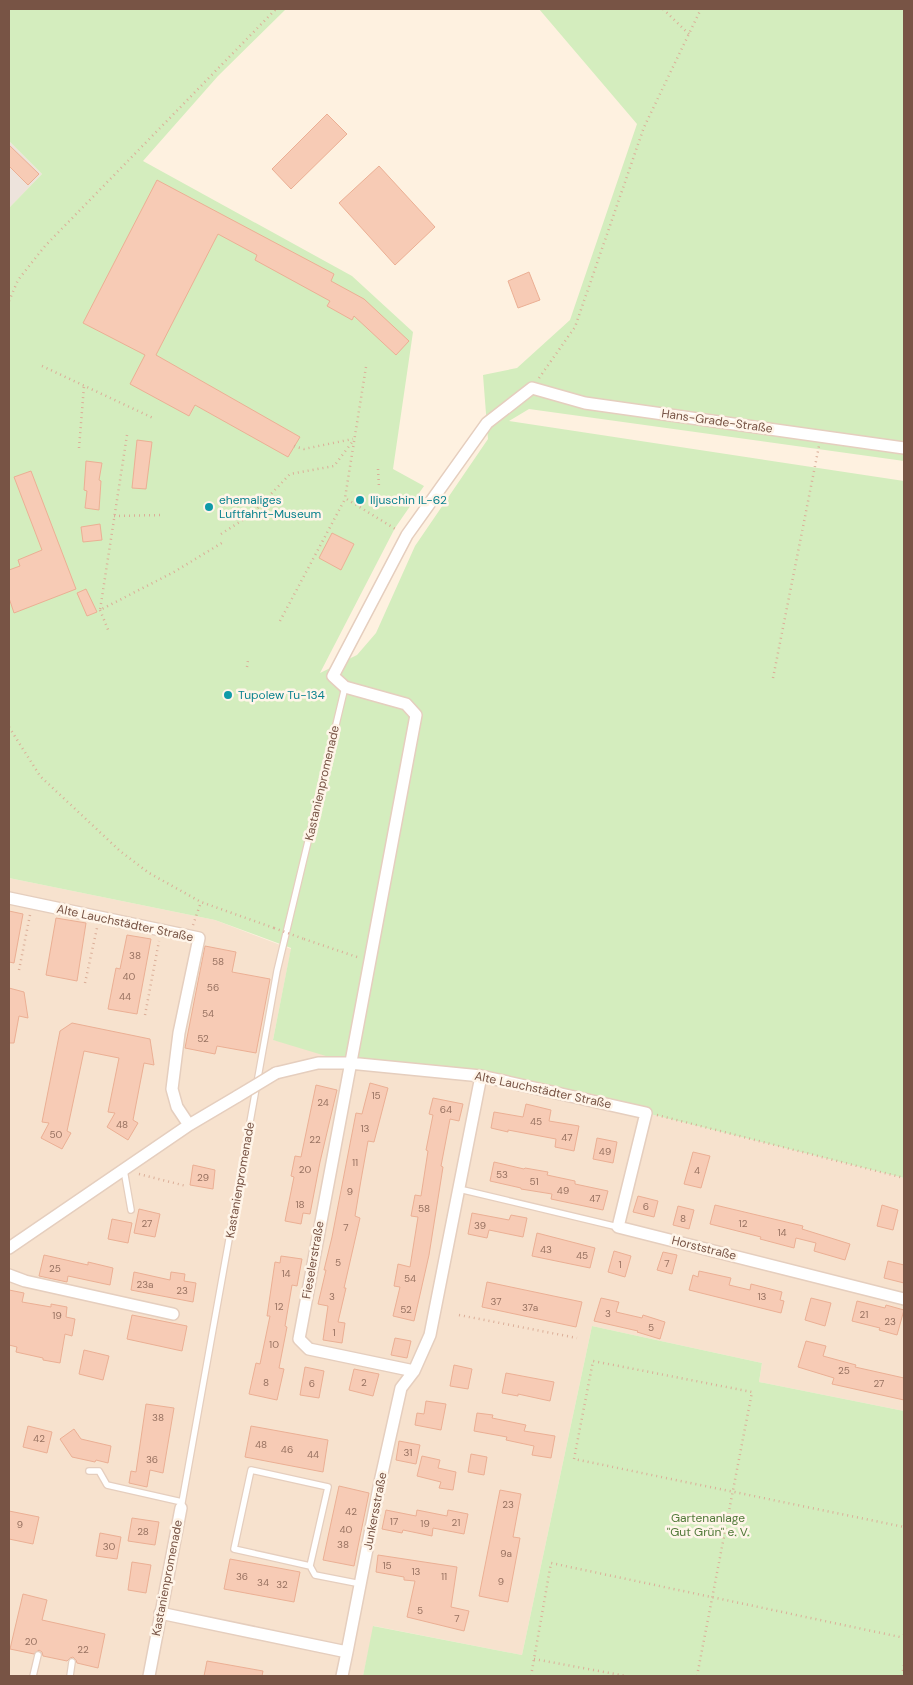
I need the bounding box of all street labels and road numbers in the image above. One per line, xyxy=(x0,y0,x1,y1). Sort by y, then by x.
street label: Hans-Grade-Straße xyxy=(660,405,774,437)
street label: Kastanienpromenade xyxy=(301,724,343,842)
street label: Alte Lauchstädter Straße xyxy=(55,901,195,945)
street label: Alte Lauchstädter Straße xyxy=(473,1068,613,1112)
street label: Kastanienpromenade xyxy=(222,1120,258,1239)
street label: Fieselerstraße xyxy=(298,1220,328,1300)
street label: Horststraße xyxy=(670,1232,738,1264)
street label: Junkersstraße xyxy=(360,1471,390,1551)
street label: Kastanienpromenade xyxy=(148,1518,186,1637)

